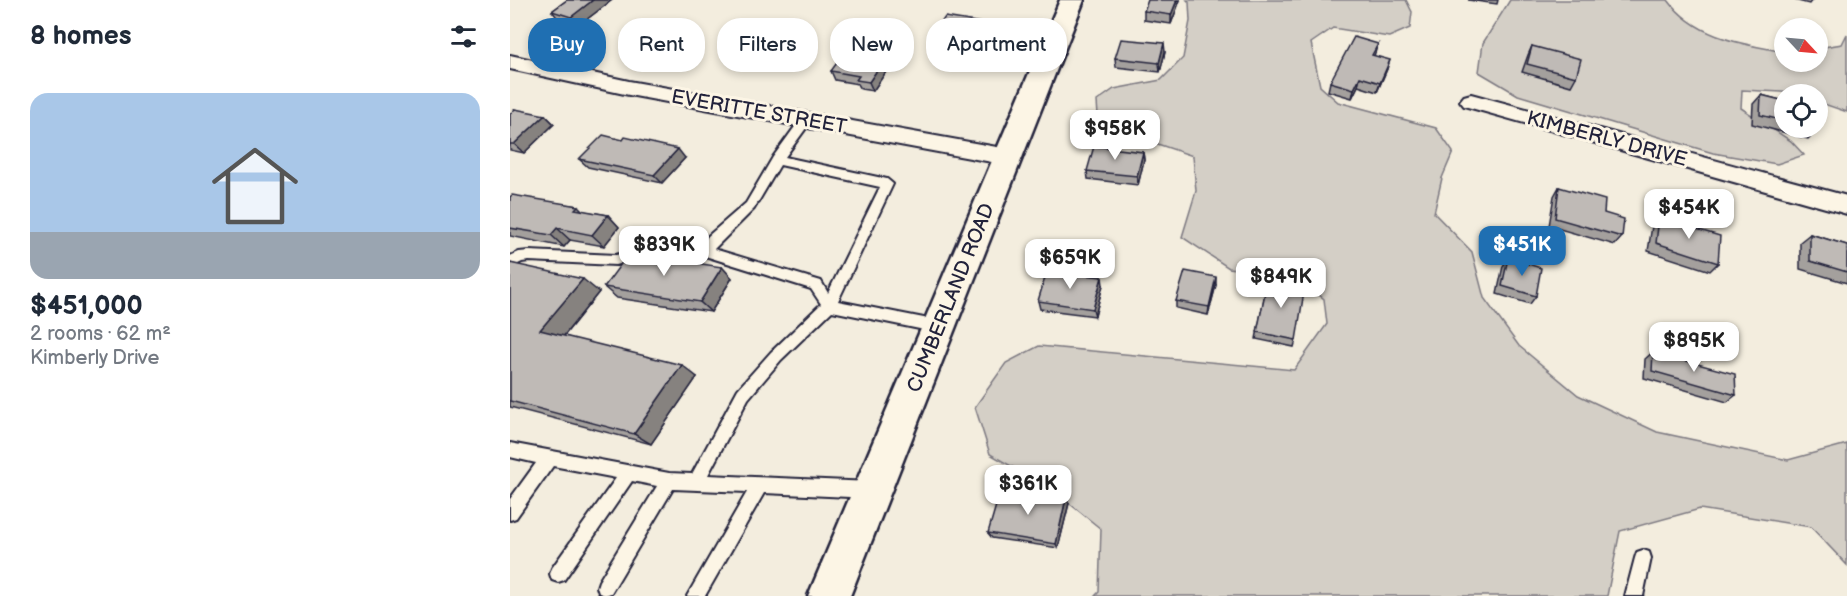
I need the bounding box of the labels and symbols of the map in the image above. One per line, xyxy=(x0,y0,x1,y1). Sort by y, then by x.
north arrow xyxy=(1774,18,1828,72)
street label: EVERITTE STREET xyxy=(669,85,849,139)
street label: KIMBERLY DRIVE xyxy=(1524,106,1690,172)
pin: $958K xyxy=(1073,110,1157,161)
pin: $454K xyxy=(1647,189,1731,240)
street label: CUMBERLAND ROAD xyxy=(902,200,1000,396)
pin: $839K xyxy=(622,226,706,277)
pin: $451K xyxy=(1480,226,1564,277)
pin: $659K xyxy=(1028,239,1112,290)
pin: $849K xyxy=(1239,258,1323,309)
pin: $895K xyxy=(1652,322,1736,373)
pin: $361K xyxy=(986,465,1070,516)

